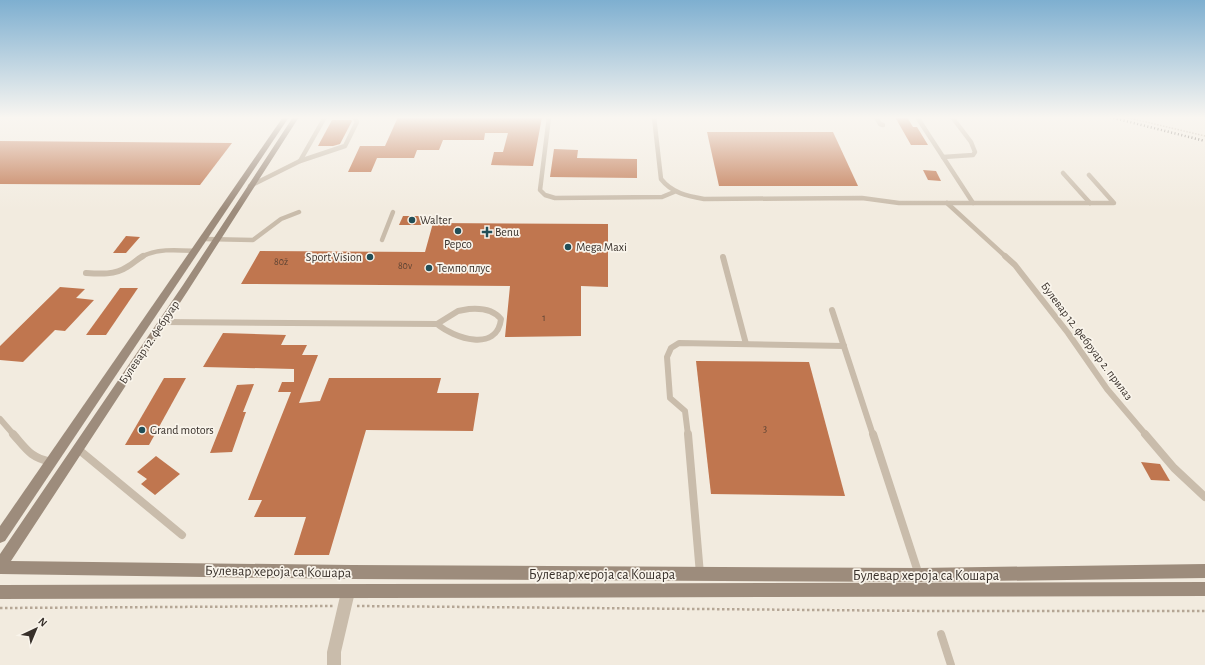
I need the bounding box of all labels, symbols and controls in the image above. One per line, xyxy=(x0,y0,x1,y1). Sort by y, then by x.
place label: Walter xyxy=(420,214,452,226)
marker: Walter xyxy=(407,215,417,225)
marker: Pepco xyxy=(453,226,463,236)
place label: Benu xyxy=(495,226,519,238)
marker: Benu xyxy=(482,227,492,237)
place label: Pepco xyxy=(444,238,472,250)
place label: Mega Maxi xyxy=(576,241,627,253)
marker: Mega Maxi xyxy=(563,242,573,252)
place label: Sport Vision xyxy=(306,251,362,263)
marker: Sport Vision xyxy=(365,252,375,262)
house number: 80ž xyxy=(274,257,288,267)
house number: 80v xyxy=(398,261,413,271)
place label: Темпо плус xyxy=(437,262,490,275)
marker: Темпо плус xyxy=(424,263,434,273)
street label: Булевар 12. фебруар 2. прилаз xyxy=(1038,280,1135,403)
street label: Булевар 12. фебруар xyxy=(117,298,182,386)
house number: 1 xyxy=(542,313,546,323)
place label: Grand motors xyxy=(150,424,214,436)
house number: 3 xyxy=(763,424,767,434)
marker: Grand motors xyxy=(137,425,147,435)
street label: Булевар хероја са Кошара xyxy=(205,564,352,580)
street label: Булевар хероја са Кошара xyxy=(529,568,676,582)
street label: Булевар хероја са Кошара xyxy=(853,569,1000,583)
north arrow xyxy=(16,609,56,649)
text: N xyxy=(36,616,49,629)

